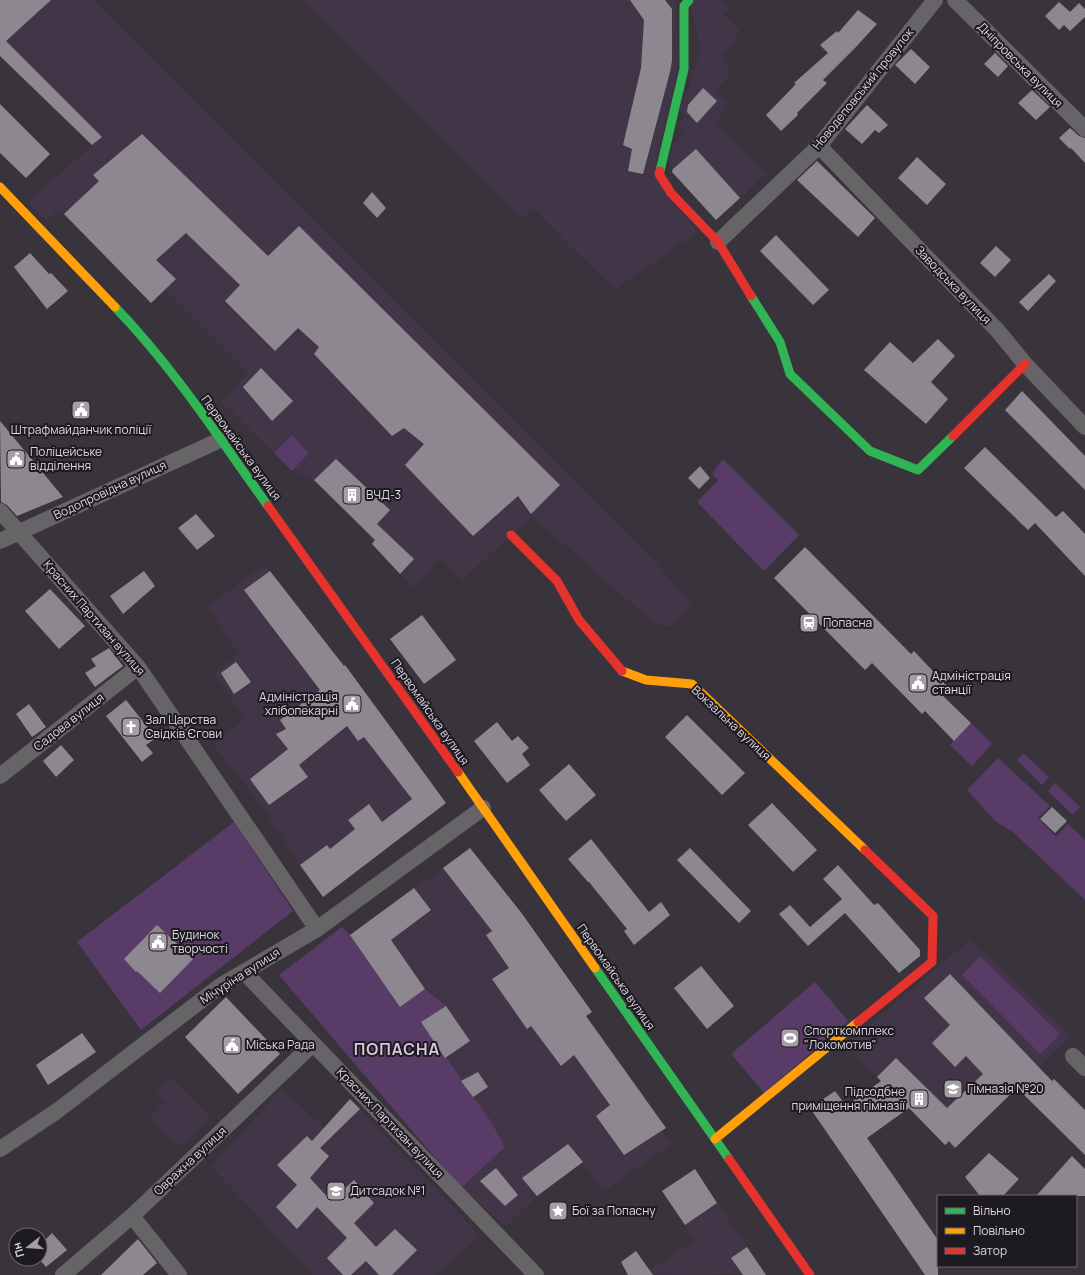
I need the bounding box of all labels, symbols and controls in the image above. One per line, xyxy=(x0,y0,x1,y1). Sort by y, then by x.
street label: Дніпровська вулиця xyxy=(974,18,1067,111)
street label: Новодеповський провулок xyxy=(808,23,918,153)
street label: Заводська вулиця xyxy=(912,242,995,328)
street label: Первомайська вулиця xyxy=(197,392,285,504)
public building icon: Штрафмайданчик поліції xyxy=(70,399,92,421)
place label: Штрафмайданчик поліції xyxy=(11,421,152,438)
place label: Поліцейське відділення xyxy=(30,443,102,474)
public building icon: Поліцейське відділення xyxy=(5,448,27,470)
street label: Водопровідна вулиця xyxy=(51,456,169,523)
building icon: ВЧД-3 xyxy=(341,484,363,506)
place label: ВЧД-3 xyxy=(366,486,401,503)
street label: Красних Партизан вулиця xyxy=(40,556,149,679)
station icon: Попасна xyxy=(798,612,820,634)
place label: Попасна xyxy=(823,614,872,631)
street label: Первомайська вулиця xyxy=(387,655,474,768)
place label: Адміністрація станції xyxy=(932,667,1011,698)
public building icon: Адміністрація станції xyxy=(907,672,929,694)
street label: Вокзальна вулиця xyxy=(688,681,775,764)
place label: Адміністрація хлібопекарні xyxy=(259,688,338,719)
street label: Садова вулиця xyxy=(30,689,108,755)
public building icon: Адміністрація хлібопекарні xyxy=(341,693,363,715)
place label: Зал Царства Свідків Єгови xyxy=(145,711,222,742)
church icon: Зал Царства Свідків Єгови xyxy=(120,716,142,738)
street label: Первомайська вулиця xyxy=(573,920,660,1033)
place label: Будинок творчості xyxy=(172,926,228,957)
public building icon: Будинок творчості xyxy=(147,931,169,953)
street label: Мічуріна вулиця xyxy=(196,943,283,1008)
place label: Спорткомплекс "Локомотив" xyxy=(804,1022,895,1053)
sports icon: Спорткомплекс "Локомотив" xyxy=(779,1027,801,1049)
public building icon: Міська Рада xyxy=(221,1034,243,1056)
place label: Міська Рада xyxy=(246,1036,315,1053)
district label: ПОПАСНА xyxy=(354,1038,440,1060)
street label: Красних Партизан вулиця xyxy=(333,1064,448,1182)
school or university icon: Гімназія №20 xyxy=(942,1078,964,1100)
place label: Гімназія №20 xyxy=(967,1080,1044,1097)
place label: Підсодбне приміщення гімназії xyxy=(792,1083,906,1114)
building icon: Підсодбне приміщення гімназії xyxy=(908,1088,930,1110)
street label: Овражна вулиця xyxy=(150,1122,230,1199)
school or university icon: Дитсадок №1 xyxy=(325,1180,347,1202)
place label: Дитсадок №1 xyxy=(350,1182,426,1199)
legend xyxy=(937,1195,1077,1267)
place icon: Бої за Попасну xyxy=(547,1200,569,1222)
place label: Бої за Попасну xyxy=(572,1202,656,1219)
text: Вільно xyxy=(973,1202,1011,1219)
text: Повільно xyxy=(973,1222,1025,1239)
north arrow xyxy=(8,1227,48,1267)
text: Пн xyxy=(9,1241,27,1259)
text: Затор xyxy=(973,1242,1007,1259)

